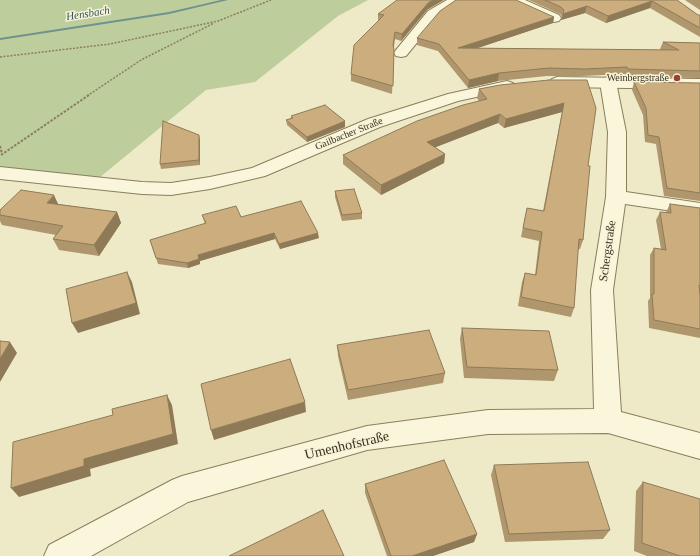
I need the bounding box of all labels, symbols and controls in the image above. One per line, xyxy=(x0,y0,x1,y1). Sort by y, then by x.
water label: Hensbach xyxy=(65,4,111,24)
place label: Weinbergstraße xyxy=(607,72,669,84)
marker: Weinbergstraße xyxy=(672,73,682,83)
street label: Gailbacher Straße xyxy=(313,115,385,153)
street label: Schergstraße xyxy=(597,219,619,283)
street label: Umenhofstraße xyxy=(303,428,391,464)

